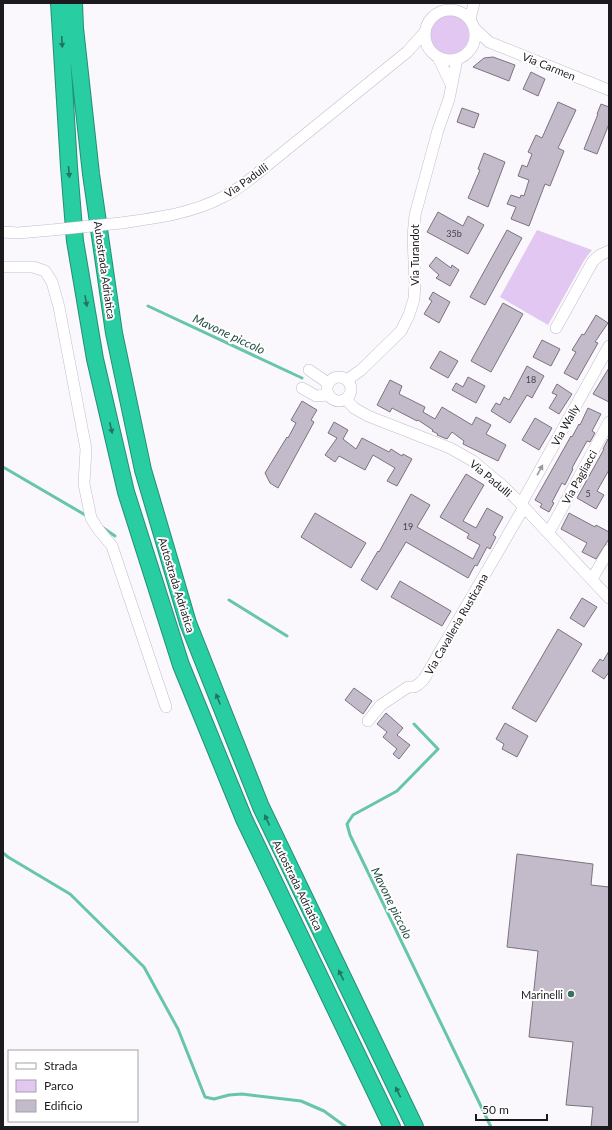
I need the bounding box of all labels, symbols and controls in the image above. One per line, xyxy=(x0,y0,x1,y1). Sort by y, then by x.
one-way arrow xyxy=(58,36,65,48)
street label: Via Carmen xyxy=(521,49,577,83)
street label: Via Padulli xyxy=(222,160,270,200)
one-way arrow xyxy=(66,166,73,178)
street label: Autostrada Adriatica xyxy=(92,220,118,320)
street label: Via Turandot xyxy=(408,224,421,286)
house number: 35b xyxy=(446,228,462,239)
one-way arrow xyxy=(83,294,89,307)
water label: Mavone piccolo xyxy=(190,311,268,357)
house number: 18 xyxy=(526,374,536,385)
street label: Via Wally xyxy=(548,402,582,448)
one-way arrow xyxy=(109,422,115,434)
street label: Via Pagliacci xyxy=(559,447,599,506)
street label: Via Padulli xyxy=(468,457,515,499)
one-way arrow xyxy=(537,464,544,475)
house number: 5 xyxy=(585,488,591,499)
house number: 19 xyxy=(403,521,413,532)
street label: Autostrada Adriatica xyxy=(156,536,198,634)
street label: Via Cavalleria Rusticana xyxy=(422,571,490,677)
one-way arrow xyxy=(214,693,220,705)
one-way arrow xyxy=(264,814,270,825)
street label: Autostrada Adriatica xyxy=(271,838,325,932)
water label: Mavone piccolo xyxy=(368,865,416,941)
one-way arrow xyxy=(338,969,344,981)
place label: Marinelli xyxy=(521,988,563,1001)
marker: Marinelli xyxy=(566,989,576,999)
legend xyxy=(8,1050,138,1122)
text: Strada xyxy=(44,1058,77,1073)
text: Parco xyxy=(44,1078,74,1093)
one-way arrow xyxy=(395,1086,401,1098)
scale bar xyxy=(476,1096,547,1122)
text: Edificio xyxy=(44,1098,83,1113)
text: 50 m xyxy=(482,1102,509,1117)

